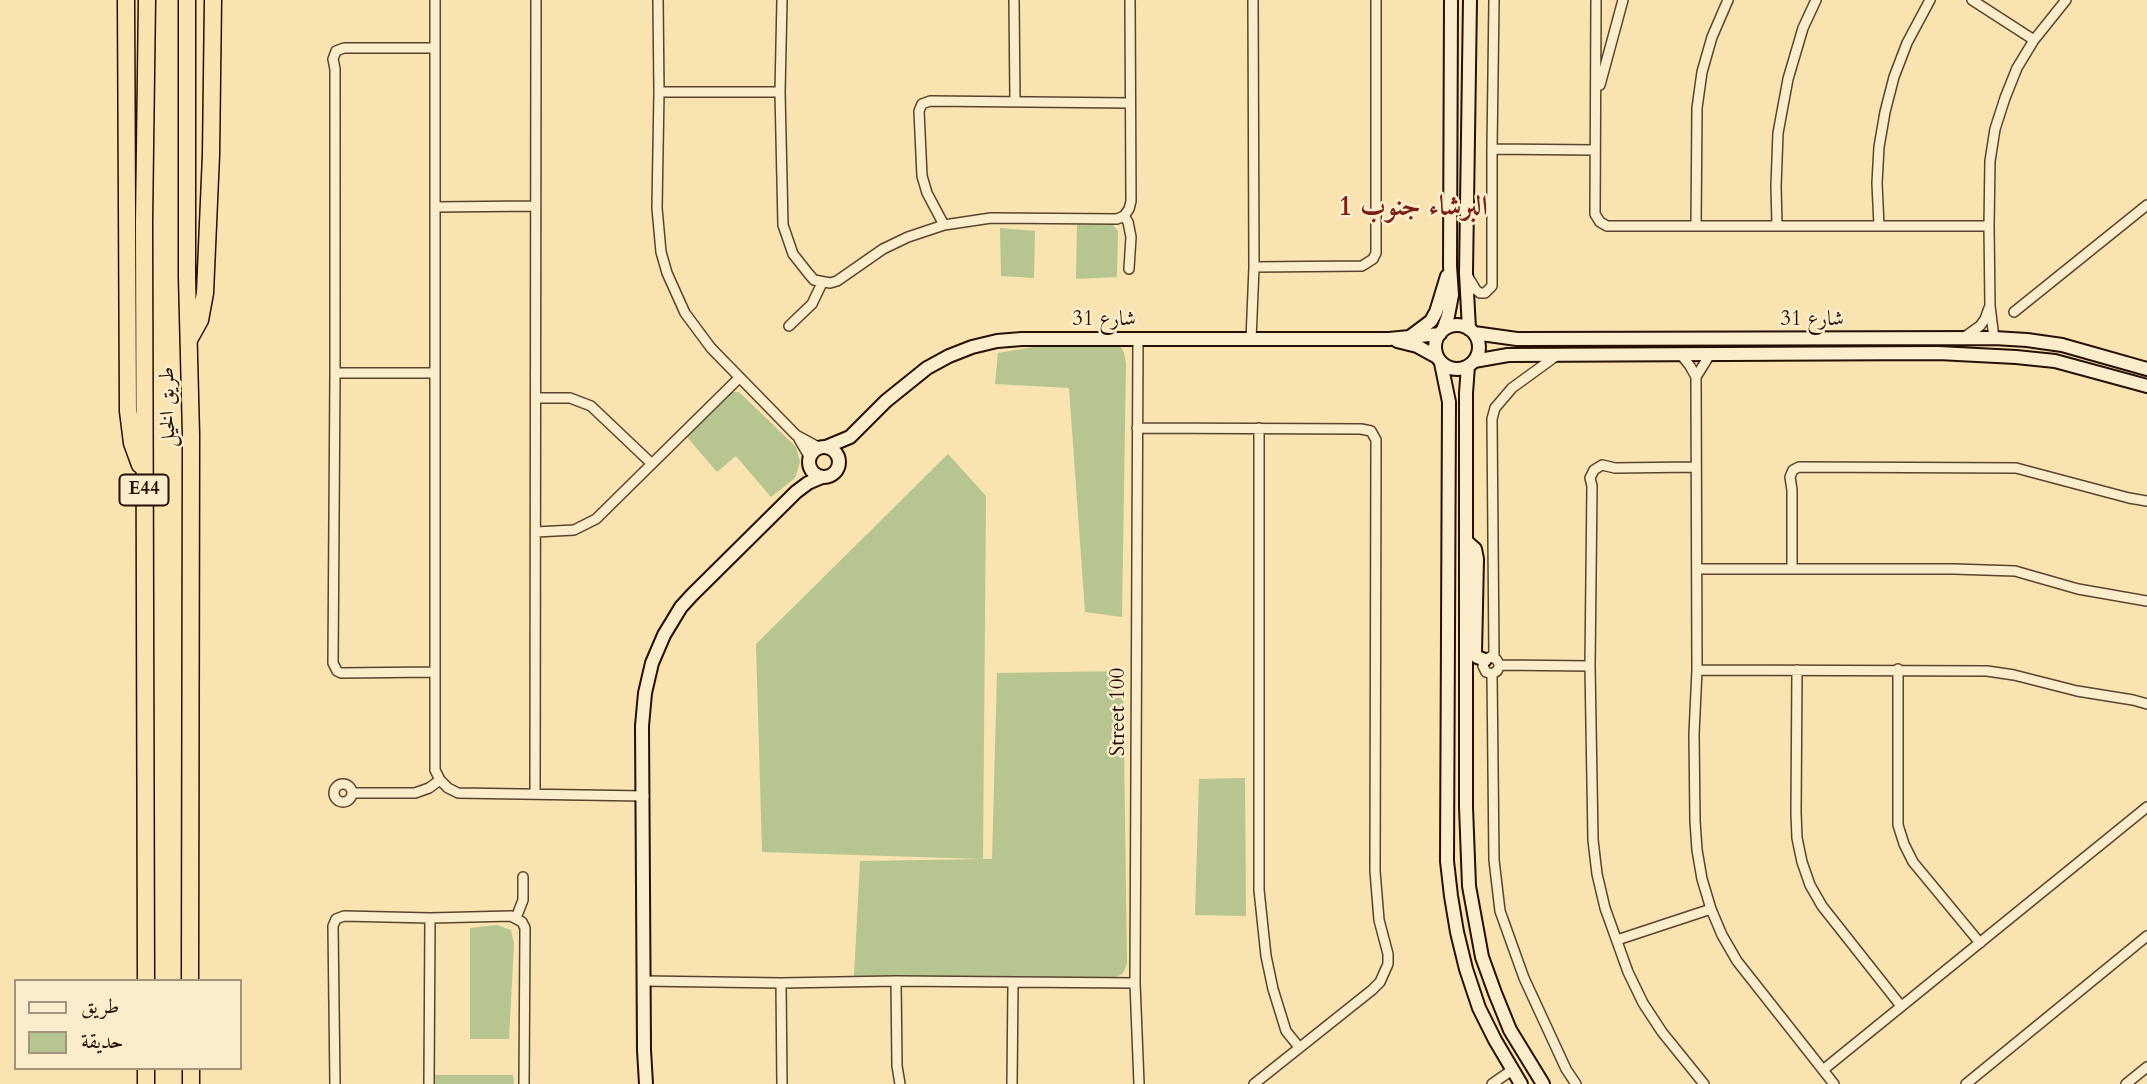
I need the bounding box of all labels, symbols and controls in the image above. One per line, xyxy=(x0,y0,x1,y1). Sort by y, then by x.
district label: البرشاء جنوب 1 xyxy=(1338,192,1488,226)
street label: شارع 31 xyxy=(1072,307,1136,333)
street label: شارع 31 xyxy=(1780,307,1844,333)
street label: طريق الخيل xyxy=(156,367,182,447)
road number: E44 xyxy=(120,475,168,505)
street label: Street 100 xyxy=(1106,668,1132,756)
legend xyxy=(14,979,242,1070)
text: طريق xyxy=(81,992,119,1021)
text: حديقة xyxy=(81,1027,124,1056)

